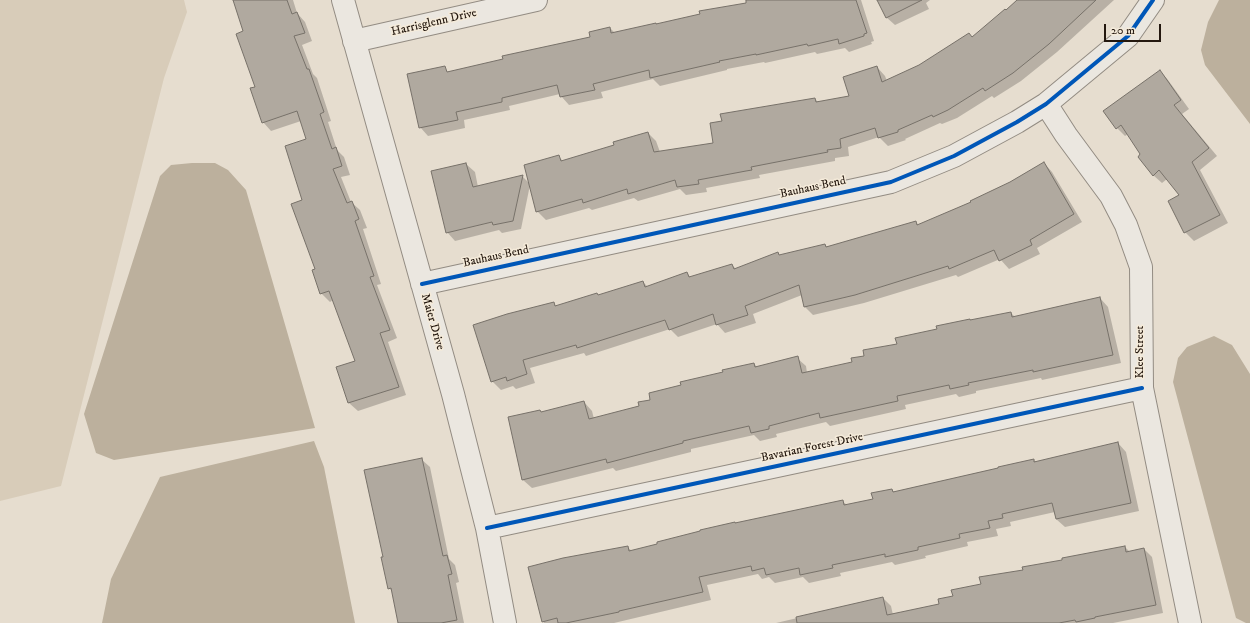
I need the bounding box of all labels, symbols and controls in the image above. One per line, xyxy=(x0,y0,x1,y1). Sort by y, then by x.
street label: Harrisglenn Drive xyxy=(390,6,478,40)
scale bar xyxy=(1106,16,1163,42)
text: 20 m xyxy=(1111,23,1135,38)
street label: Bauhaus Bend xyxy=(779,174,847,202)
street label: Bauhaus Bend xyxy=(462,243,530,271)
street label: Maier Drive xyxy=(417,292,447,352)
street label: Klee Street xyxy=(1134,326,1148,378)
street label: Bavarian Forest Drive xyxy=(760,430,864,466)

